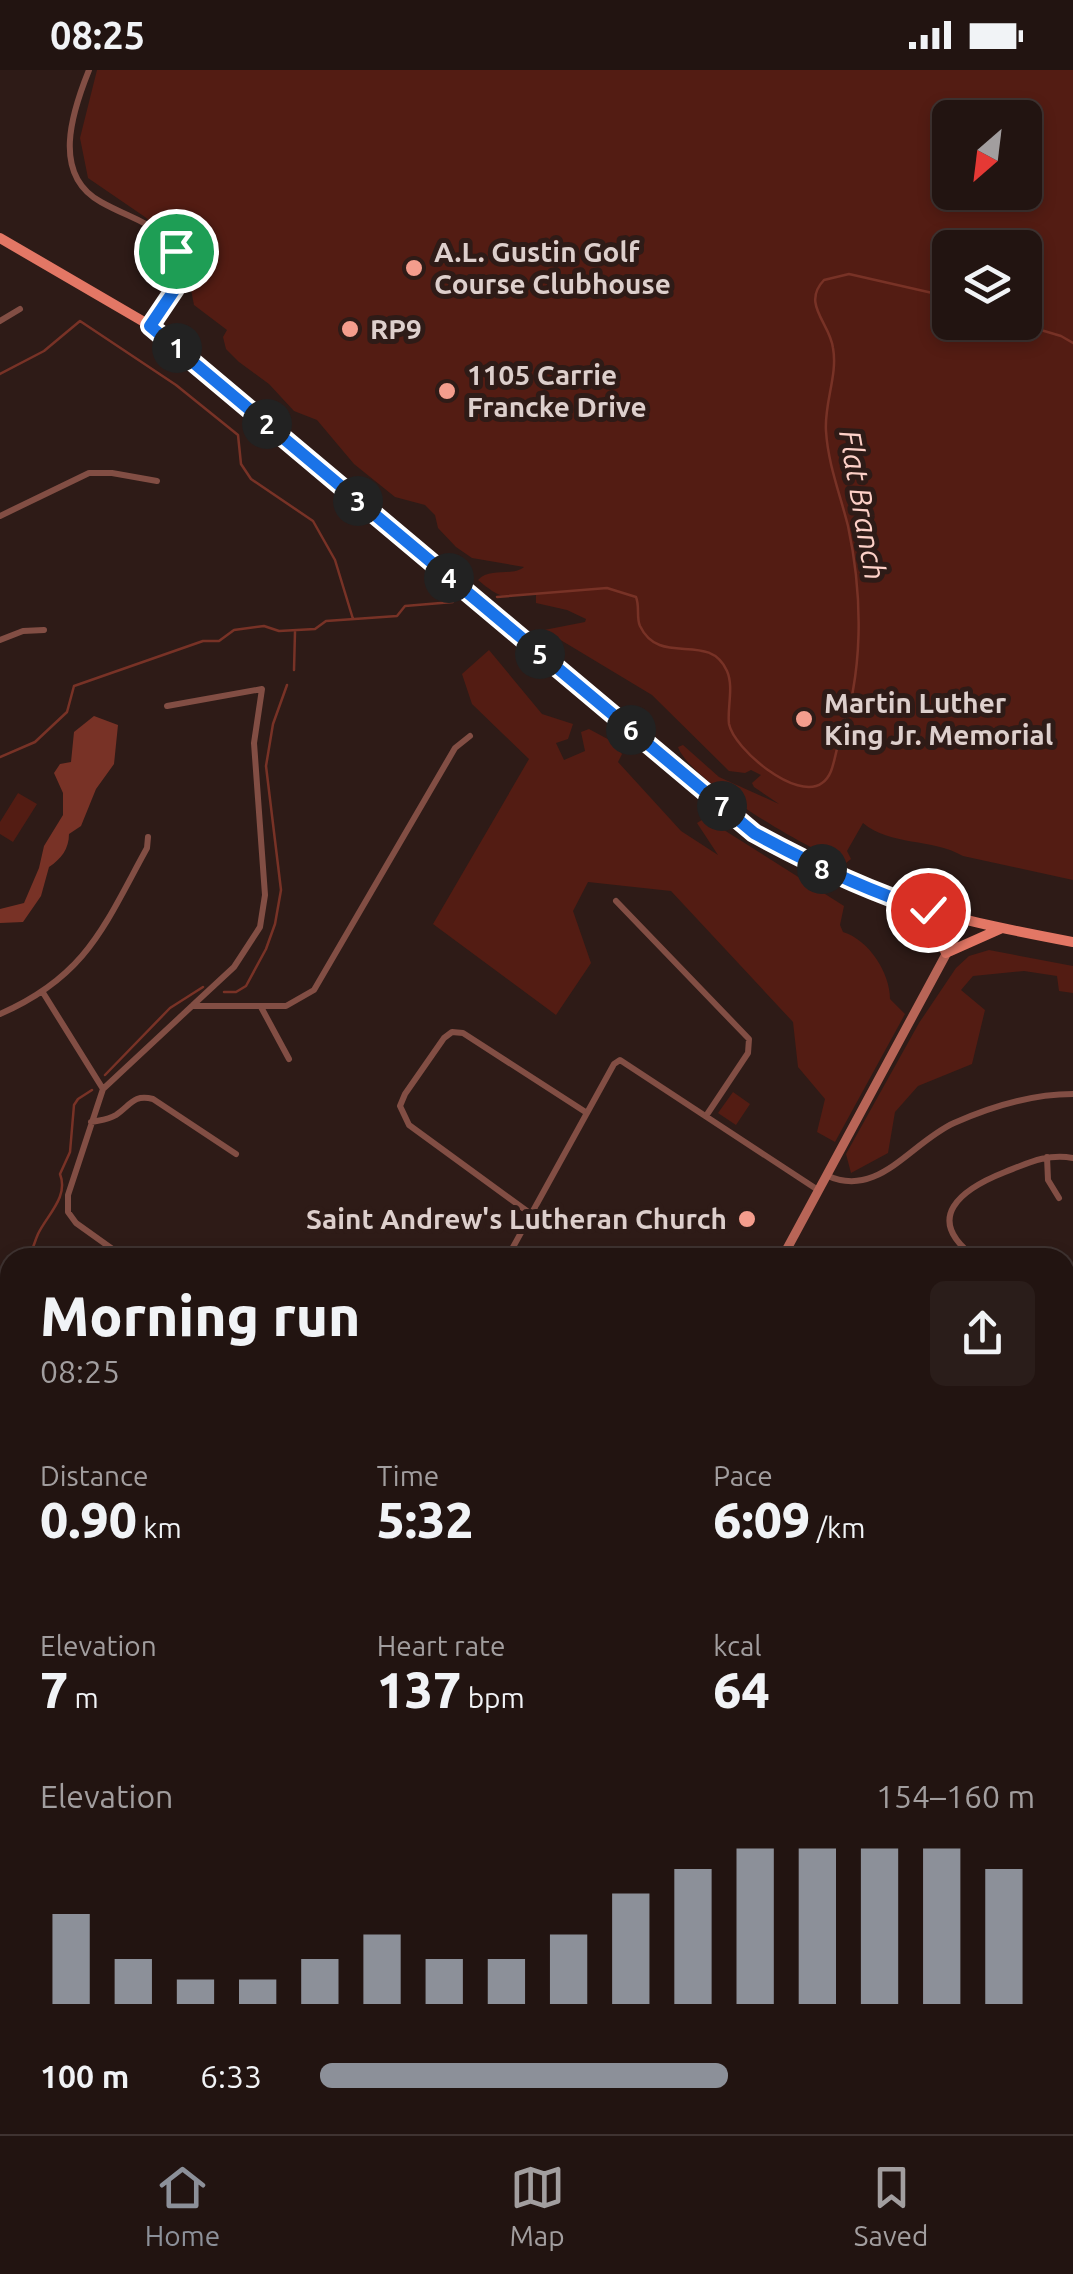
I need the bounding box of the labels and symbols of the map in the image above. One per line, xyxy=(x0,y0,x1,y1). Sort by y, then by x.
north arrow xyxy=(932,100,1042,210)
pin xyxy=(134,209,219,294)
place label: A.L. Gustin Golf Course Clubhouse xyxy=(434,236,671,299)
marker: A.L. Gustin Golf Course Clubhouse xyxy=(403,257,425,279)
place label: RP9 xyxy=(370,313,422,344)
marker: RP9 xyxy=(339,318,361,340)
pin: 1 xyxy=(152,323,202,373)
place label: 1105 Carrie Francke Drive xyxy=(467,359,647,422)
marker: 1105 Carrie Francke Drive xyxy=(436,380,458,402)
pin: 2 xyxy=(242,399,292,449)
water label: Flat Branch xyxy=(833,427,893,583)
pin: 3 xyxy=(333,476,383,526)
pin: 4 xyxy=(424,553,474,603)
pin: 5 xyxy=(515,629,565,679)
place label: Martin Luther King Jr. Memorial xyxy=(824,687,1053,750)
pin: 6 xyxy=(606,705,656,755)
marker: Martin Luther King Jr. Memorial xyxy=(793,708,815,730)
pin: 7 xyxy=(697,781,747,831)
pin: 8 xyxy=(797,844,847,894)
pin xyxy=(886,868,971,953)
place label: Saint Andrew's Lutheran Church xyxy=(306,1203,727,1234)
marker: Saint Andrew's Lutheran Church xyxy=(736,1208,758,1230)

